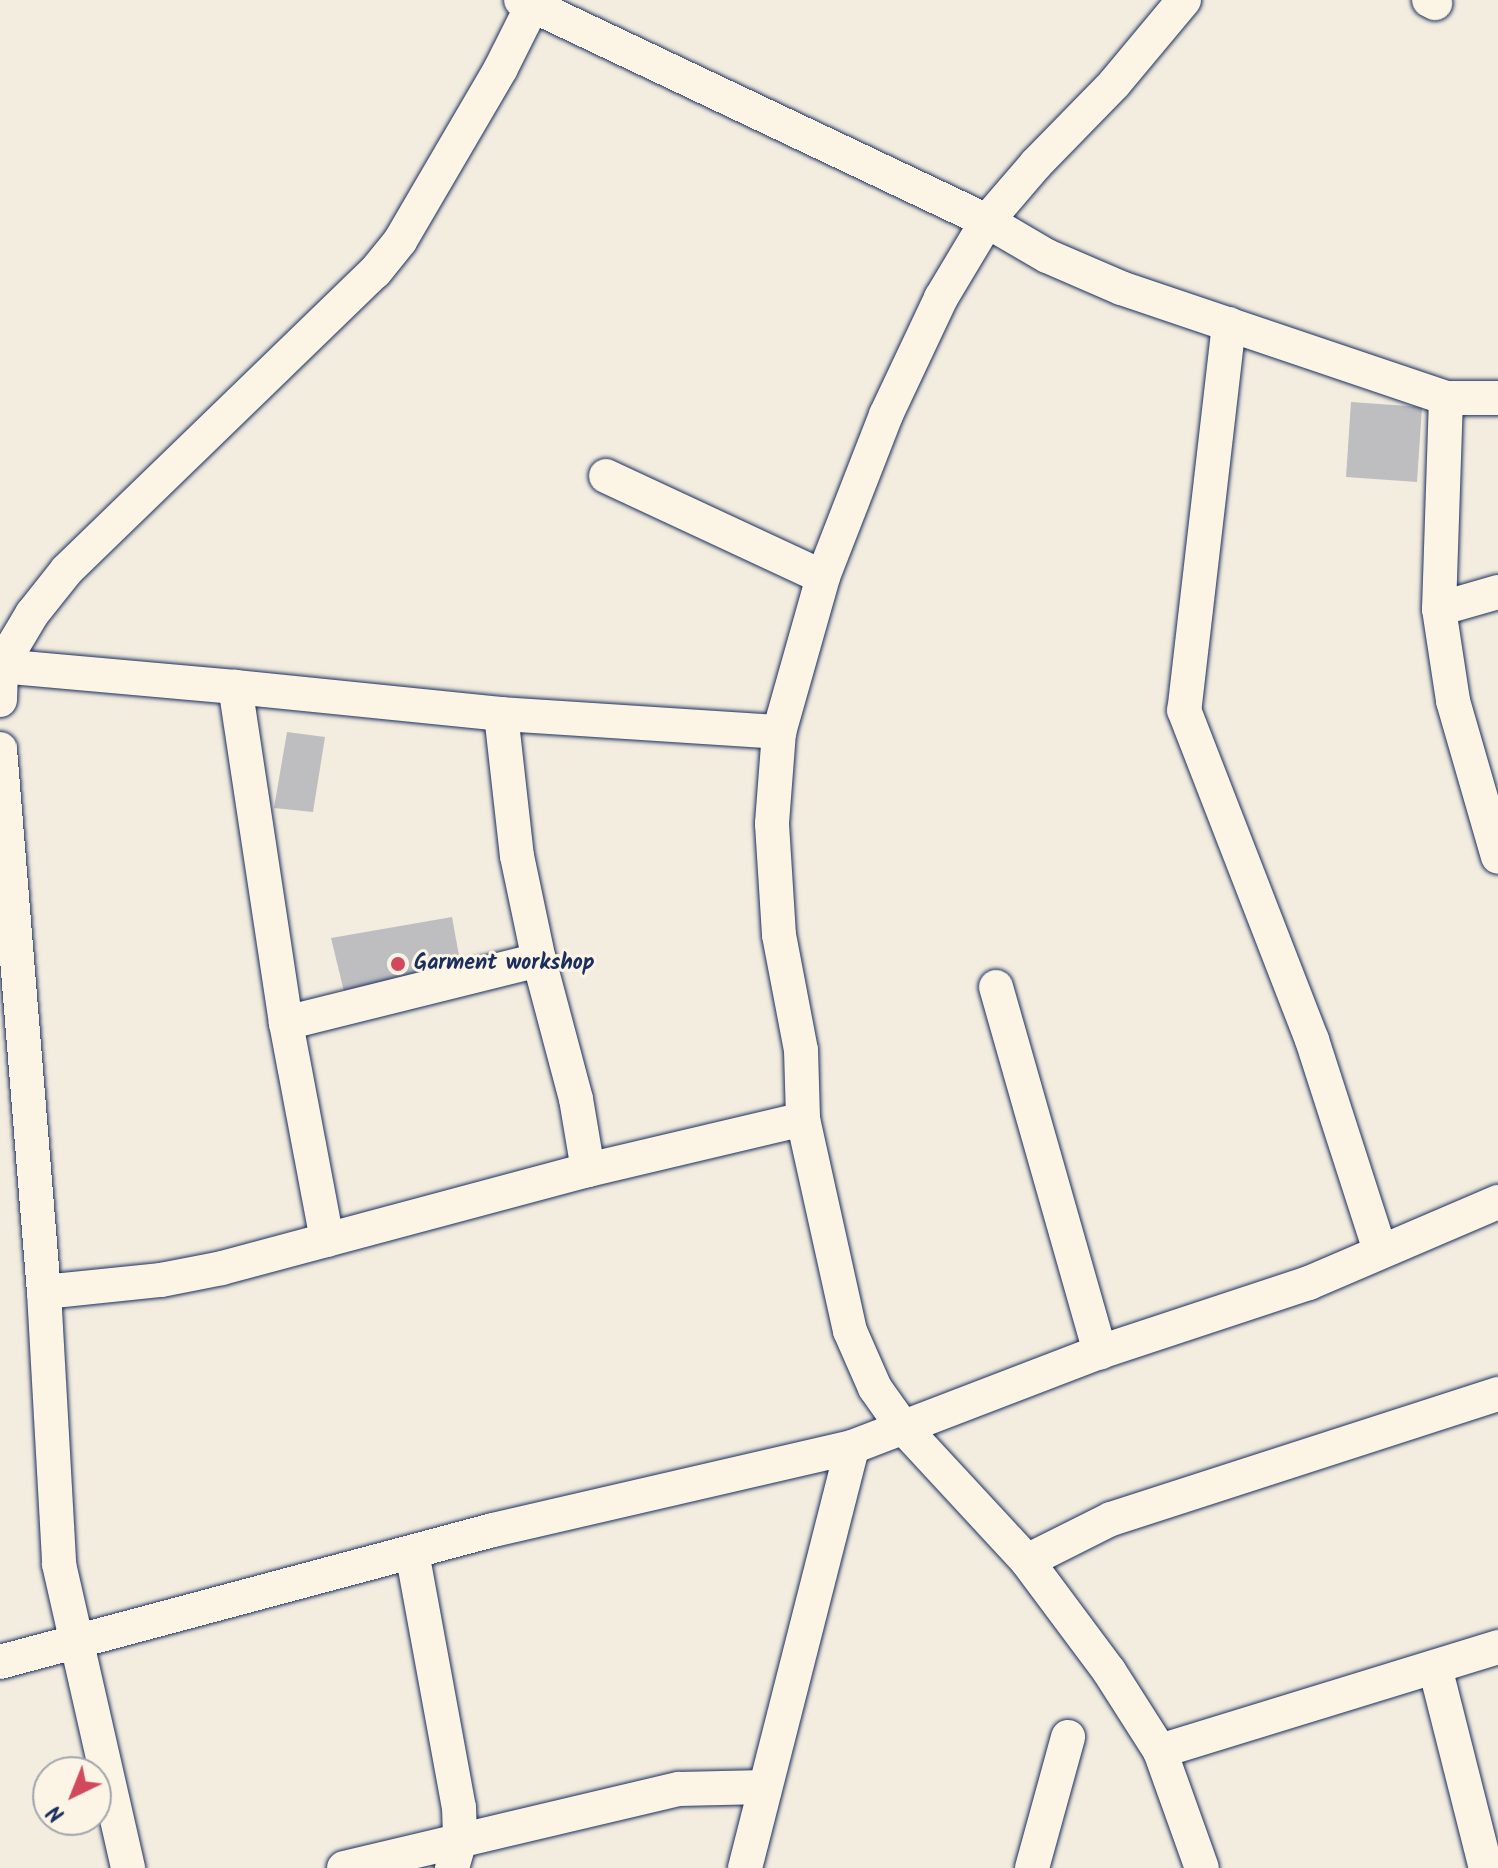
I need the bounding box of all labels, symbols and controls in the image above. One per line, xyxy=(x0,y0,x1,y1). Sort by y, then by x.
place label: Garment workshop xyxy=(414,951,595,977)
marker: Garment workshop xyxy=(389,955,407,973)
north arrow xyxy=(32,1756,112,1836)
text: N xyxy=(40,1795,74,1830)

